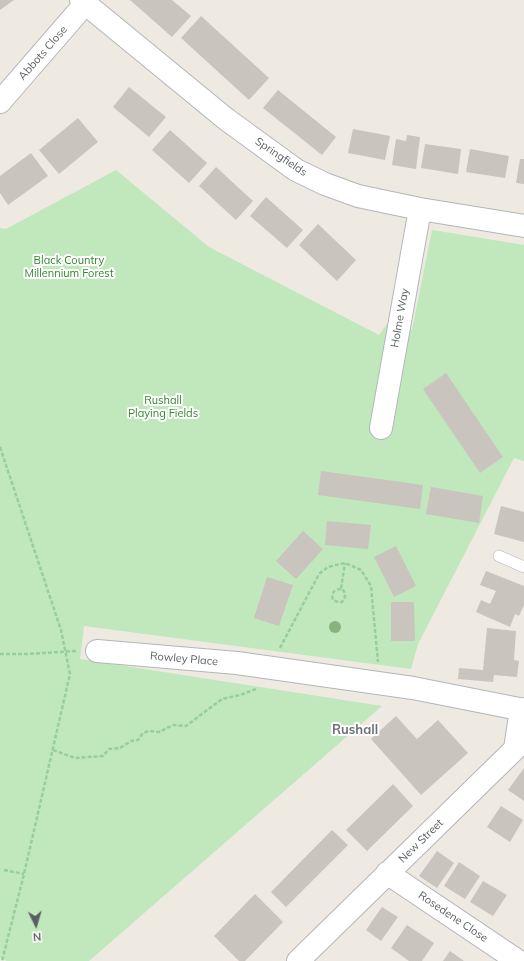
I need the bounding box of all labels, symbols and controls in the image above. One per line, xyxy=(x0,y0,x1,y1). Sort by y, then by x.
street label: Abbots Close xyxy=(16,23,70,83)
street label: Springfields xyxy=(252,135,310,179)
park label: Black Country Millennium Forest xyxy=(24,254,114,280)
street label: Holme Way xyxy=(388,287,412,349)
park label: Rushall Playing Fields xyxy=(128,394,198,420)
street label: Rowley Place xyxy=(149,649,219,669)
district label: Rushall xyxy=(332,722,378,738)
street label: New Street xyxy=(396,816,446,866)
street label: Rosedene Close xyxy=(416,889,490,945)
north arrow xyxy=(16,905,56,945)
text: N xyxy=(32,930,42,944)

